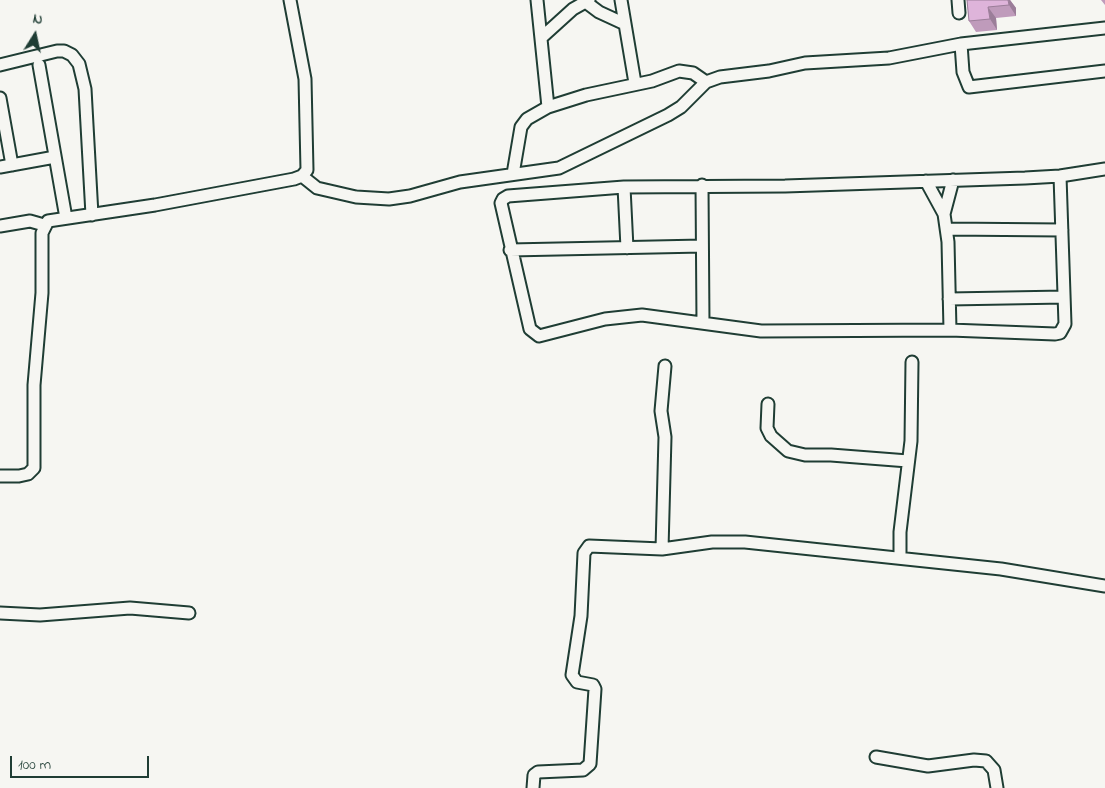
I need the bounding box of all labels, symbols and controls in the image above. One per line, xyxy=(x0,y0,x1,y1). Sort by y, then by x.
text: N xyxy=(31,9,44,31)
north arrow xyxy=(10,10,60,60)
scale bar xyxy=(12,746,151,778)
text: 100 m xyxy=(18,754,51,776)

